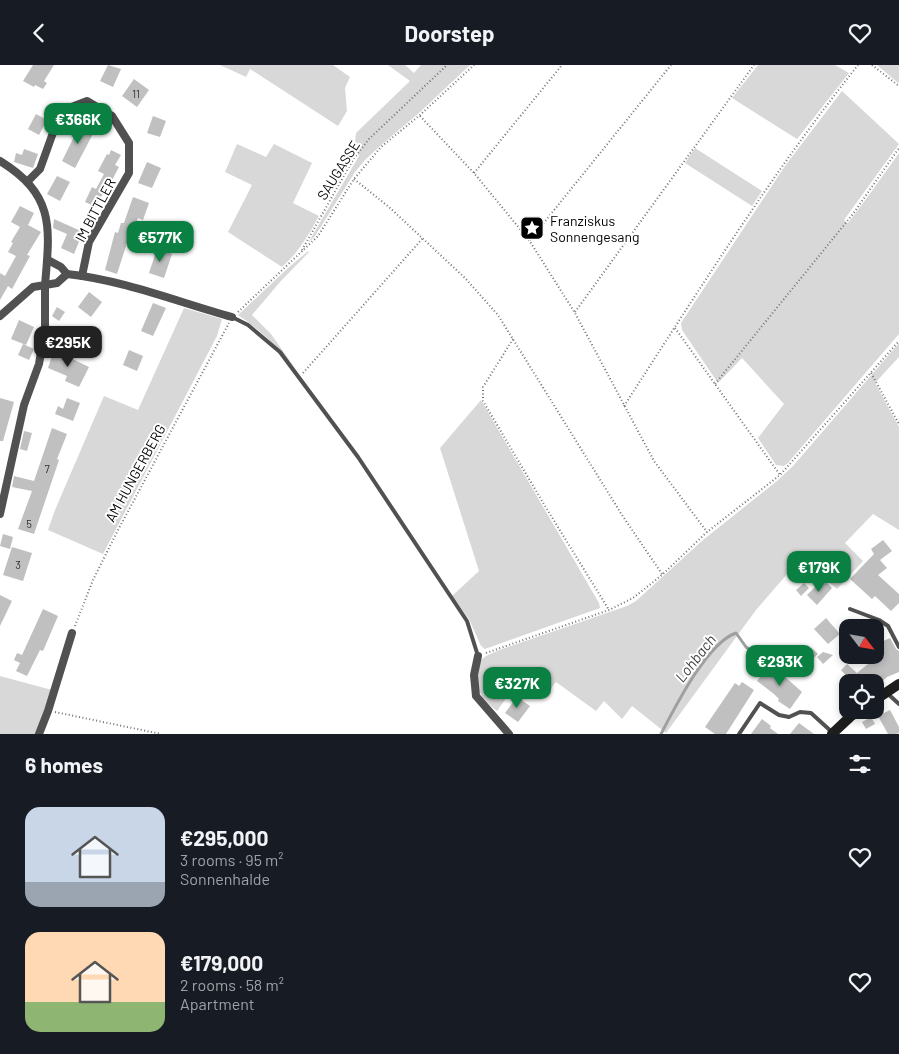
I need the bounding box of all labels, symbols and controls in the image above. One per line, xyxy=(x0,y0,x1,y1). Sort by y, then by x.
icon: back xyxy=(25,19,53,47)
icon: heart xyxy=(846,19,874,47)
text: Doorstep xyxy=(404,20,495,46)
house number: 11 xyxy=(132,87,140,100)
pin: €366K xyxy=(43,103,113,145)
text: €366K xyxy=(55,109,101,128)
street label: SAUGASSE xyxy=(313,137,363,203)
street label: IM BITTLER xyxy=(71,175,119,245)
place label: Franziskus Sonnengesang xyxy=(550,212,640,245)
place icon: Franziskus Sonnengesang xyxy=(519,215,545,241)
pin: €577K xyxy=(125,221,195,263)
text: €577K xyxy=(138,227,182,246)
pin: €295K xyxy=(33,325,103,368)
text: €295K xyxy=(45,332,91,351)
street label: AM HUNGERBERG xyxy=(101,421,169,525)
house number: 7 xyxy=(44,462,50,475)
house number: 5 xyxy=(26,517,32,530)
pin: €179K xyxy=(784,551,854,593)
text: €179K xyxy=(798,557,840,576)
house number: 3 xyxy=(15,558,21,571)
north arrow xyxy=(839,619,884,664)
map controls xyxy=(839,619,884,719)
water label: Lohbach xyxy=(671,631,719,685)
pin: €293K xyxy=(745,645,815,687)
text: €293K xyxy=(757,651,803,670)
pin: €327K xyxy=(482,667,552,709)
text: €327K xyxy=(494,673,540,692)
button: locate xyxy=(839,674,884,719)
icon: filters xyxy=(846,750,874,778)
text: 6 homes xyxy=(25,752,103,777)
text: €295,000 xyxy=(180,825,268,850)
icon: home xyxy=(65,827,125,887)
icon: heart xyxy=(846,843,874,871)
text: 3 rooms · 95 m² xyxy=(180,850,284,869)
text: Sonnenhalde xyxy=(180,869,270,888)
text: €179,000 xyxy=(180,950,263,975)
icon: home xyxy=(65,952,125,1012)
icon: heart xyxy=(846,968,874,996)
text: 2 rooms · 58 m² xyxy=(180,975,284,994)
text: Apartment xyxy=(180,994,255,1013)

